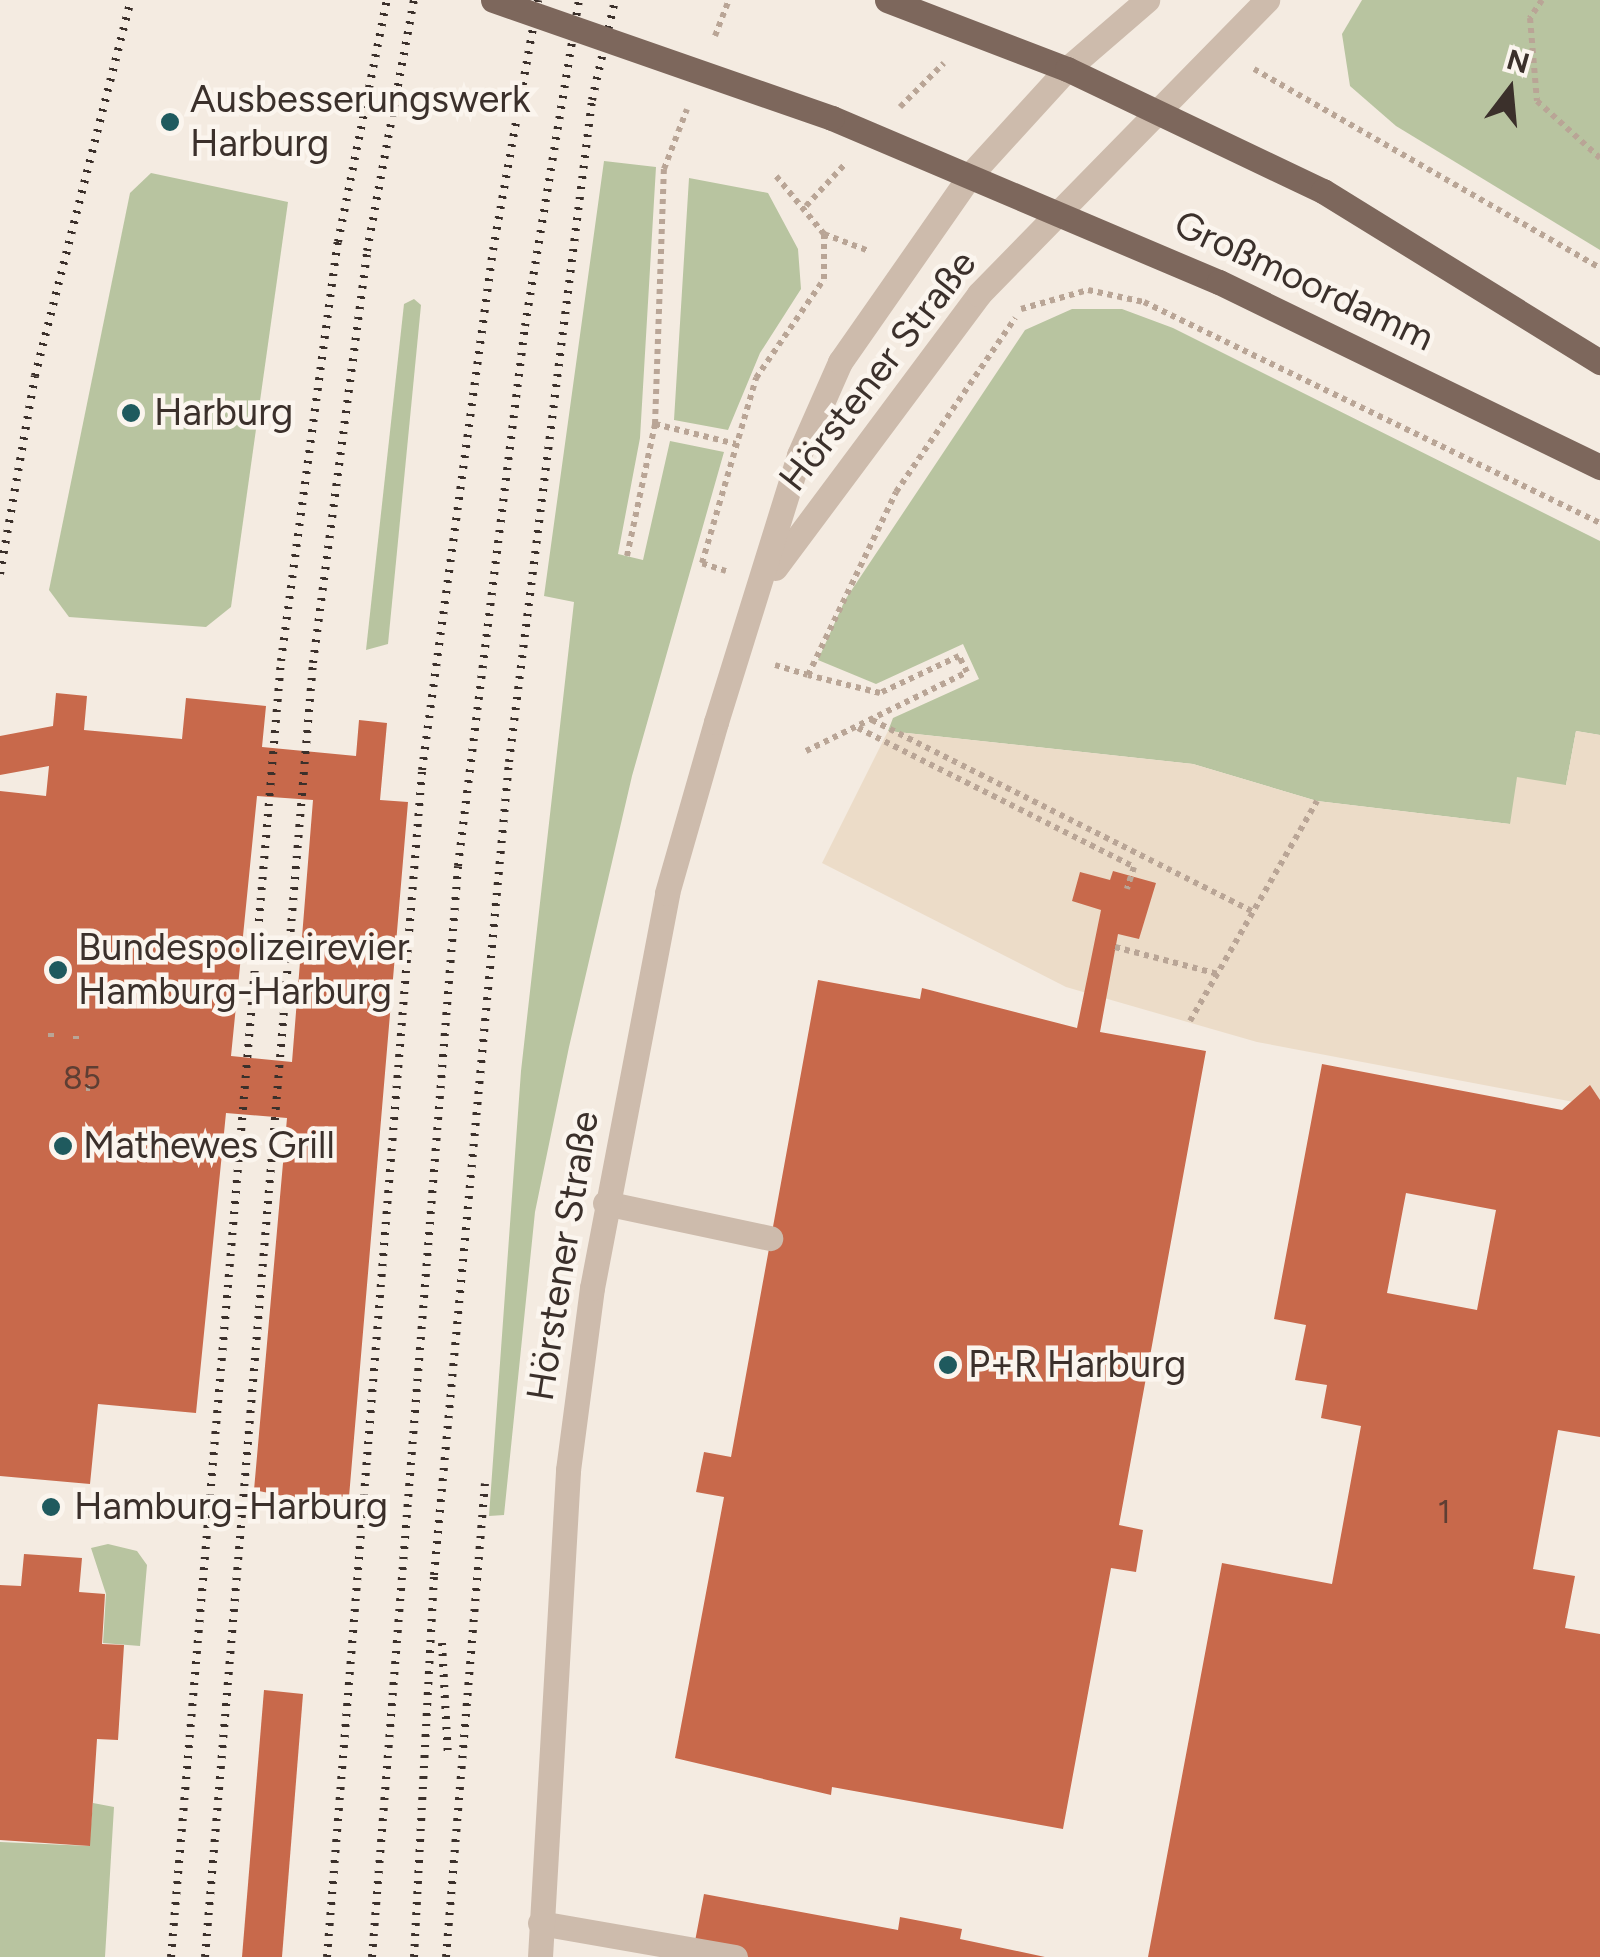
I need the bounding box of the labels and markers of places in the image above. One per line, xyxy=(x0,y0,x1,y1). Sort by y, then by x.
place label: Ausbesserungswerk Harburg xyxy=(190,77,530,166)
marker: Ausbesserungswerk Harburg xyxy=(159,111,181,133)
place label: Harburg xyxy=(154,390,293,436)
marker: Harburg xyxy=(118,400,144,426)
place label: Bundespolizeirevier Hamburg-Harburg xyxy=(78,925,409,1014)
marker: Bundespolizeirevier Hamburg-Harburg xyxy=(47,959,69,981)
place label: Mathewes Grill xyxy=(83,1123,335,1169)
marker: Mathewes Grill xyxy=(52,1135,74,1157)
place label: P+R Harburg xyxy=(968,1342,1186,1388)
marker: P+R Harburg xyxy=(937,1354,959,1376)
place label: Hamburg-Harburg xyxy=(74,1484,388,1530)
marker: Hamburg-Harburg xyxy=(38,1494,64,1520)

